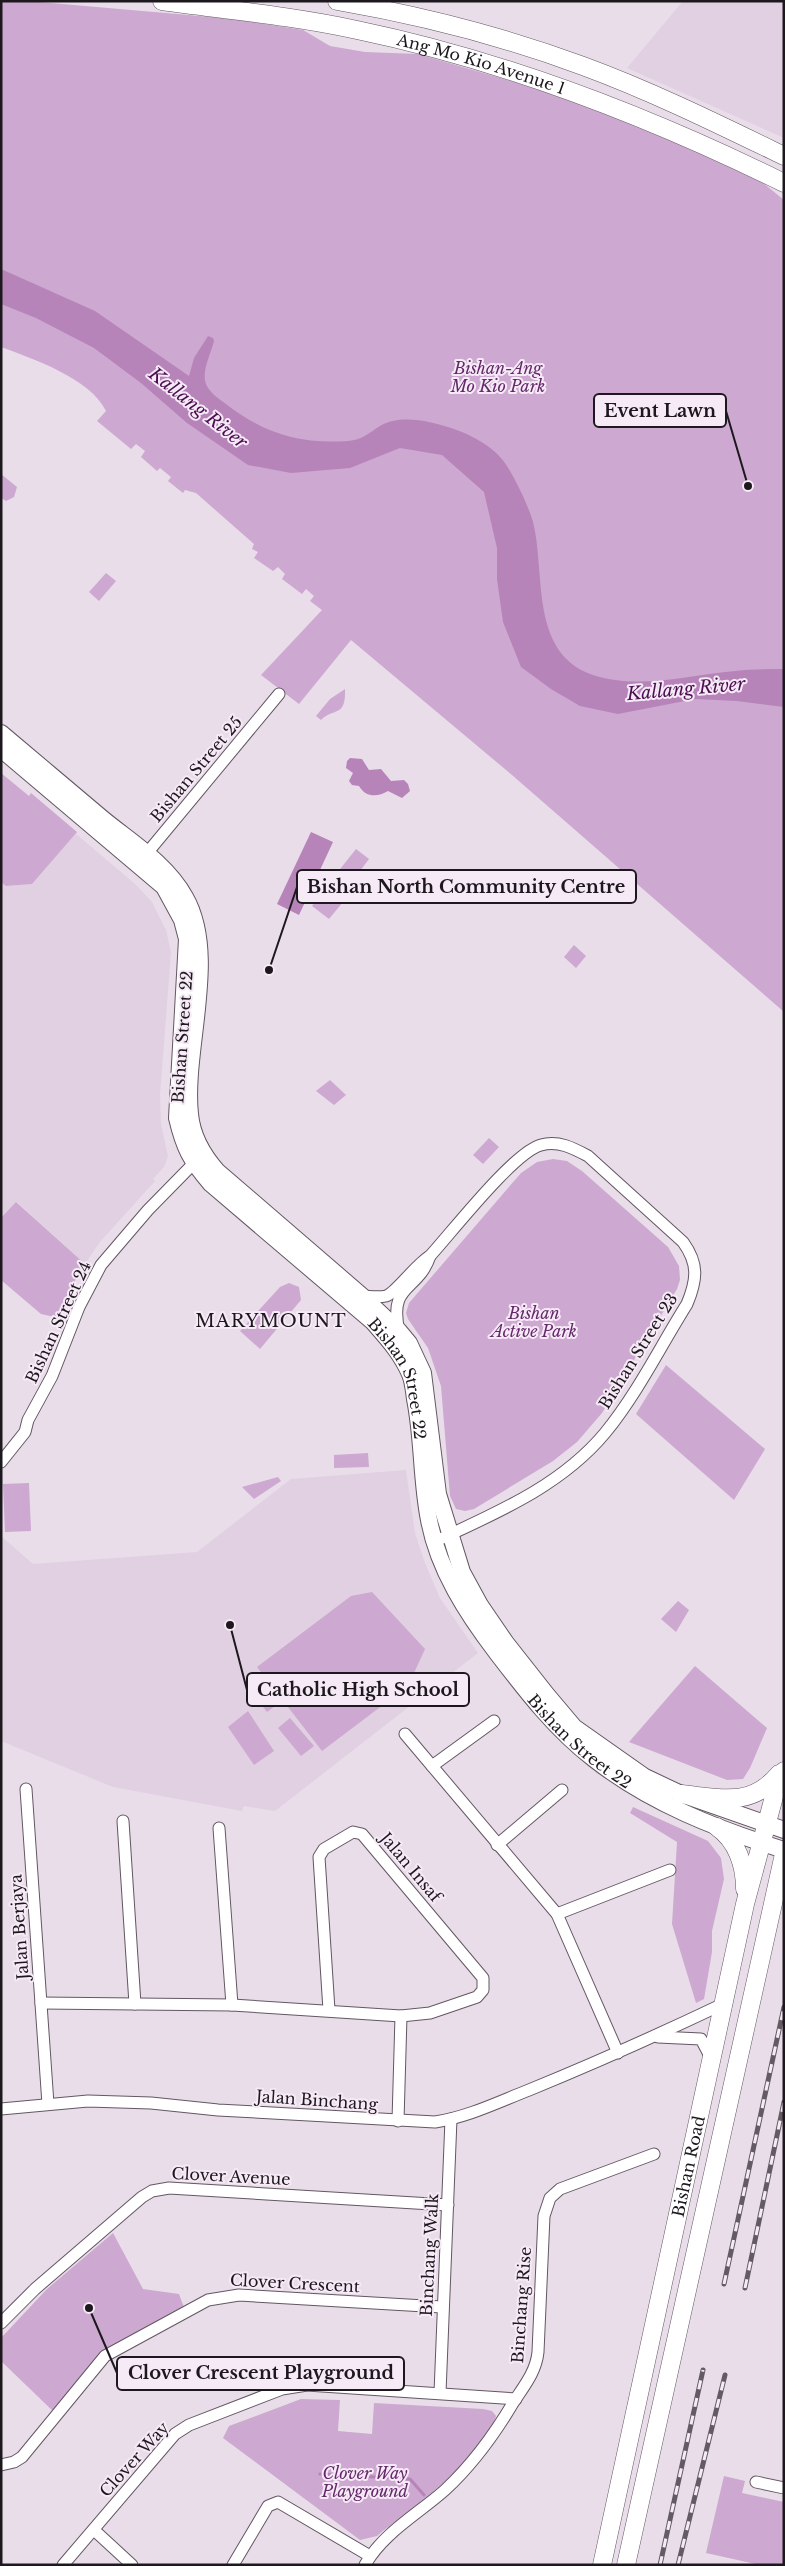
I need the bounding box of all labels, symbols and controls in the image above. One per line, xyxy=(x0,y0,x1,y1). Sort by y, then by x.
street label: Ang Mo Kio Avenue 1 xyxy=(394,29,568,99)
park label: Bishan-Ang Mo Kio Park xyxy=(450,358,545,396)
water label: Kallang River xyxy=(144,362,252,454)
callout: Event Lawn xyxy=(594,394,726,427)
text: Event Lawn xyxy=(604,400,716,422)
water label: Kallang River xyxy=(625,673,747,705)
street label: Bishan Street 25 xyxy=(146,712,246,826)
callout: Bishan North Community Centre xyxy=(297,870,636,903)
text: Bishan North Community Centre xyxy=(307,876,625,898)
street label: Bishan Street 22 xyxy=(167,970,197,1104)
street label: Bishan Street 24 xyxy=(21,1258,95,1386)
street label: Bishan Street 23 xyxy=(594,1289,682,1413)
park label: Bishan Active Park xyxy=(489,1303,577,1341)
district label: MARYMOUNT xyxy=(195,1310,347,1332)
street label: Bishan Street 22 xyxy=(364,1313,430,1440)
callout: Catholic High School xyxy=(247,1673,469,1706)
text: Catholic High School xyxy=(257,1679,460,1701)
street label: Bishan Street 22 xyxy=(523,1690,635,1793)
street label: Jalan Insaf xyxy=(375,1827,447,1908)
street label: Jalan Berjaya xyxy=(5,1873,33,1982)
street label: Jalan Binchang xyxy=(253,2086,379,2114)
street label: Bishan Road xyxy=(668,2114,709,2219)
street label: Clover Avenue xyxy=(171,2163,291,2189)
street label: Binchang Walk xyxy=(416,2193,442,2317)
street label: Binchang Rise xyxy=(507,2246,535,2364)
street label: Clover Crescent xyxy=(230,2270,360,2296)
callout: Clover Crescent Playground xyxy=(117,2357,404,2390)
text: Clover Crescent Playground xyxy=(128,2362,395,2384)
street label: Clover Way xyxy=(95,2417,173,2501)
park label: Clover Way Playground xyxy=(321,2463,409,2501)

